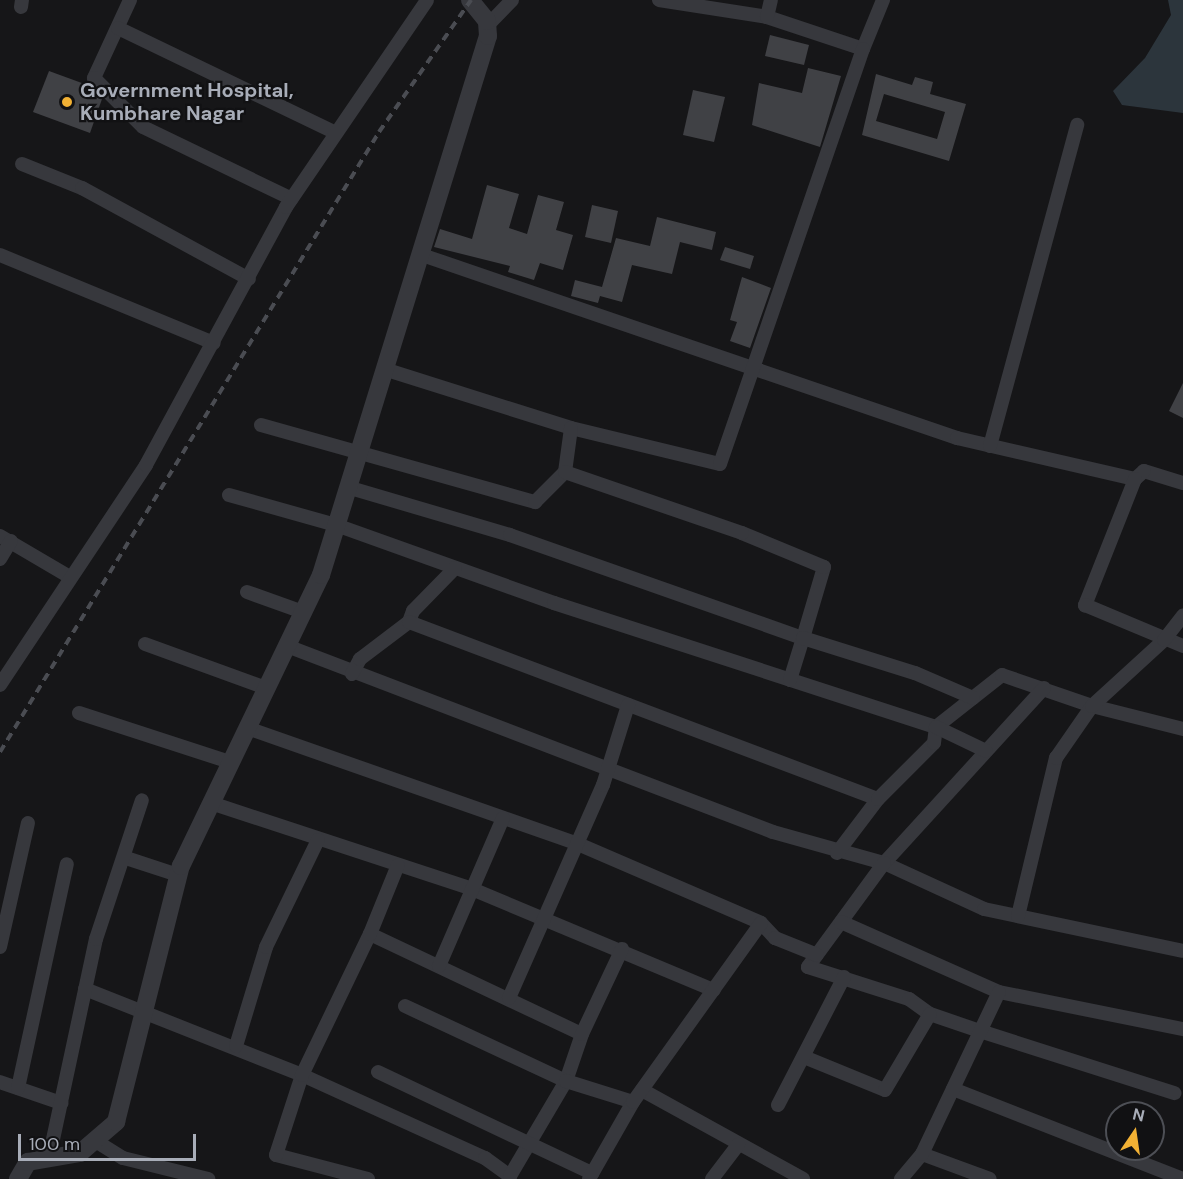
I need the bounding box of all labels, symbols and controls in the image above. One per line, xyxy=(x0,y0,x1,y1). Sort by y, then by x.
place label: Government Hospital, Kumbhare Nagar xyxy=(80,78,294,125)
marker: Government Hospital, Kumbhare Nagar xyxy=(58,93,76,111)
north arrow xyxy=(1105,1101,1165,1161)
text: N xyxy=(1131,1103,1147,1126)
scale bar xyxy=(21,1122,200,1160)
text: 100 m xyxy=(29,1132,80,1156)

